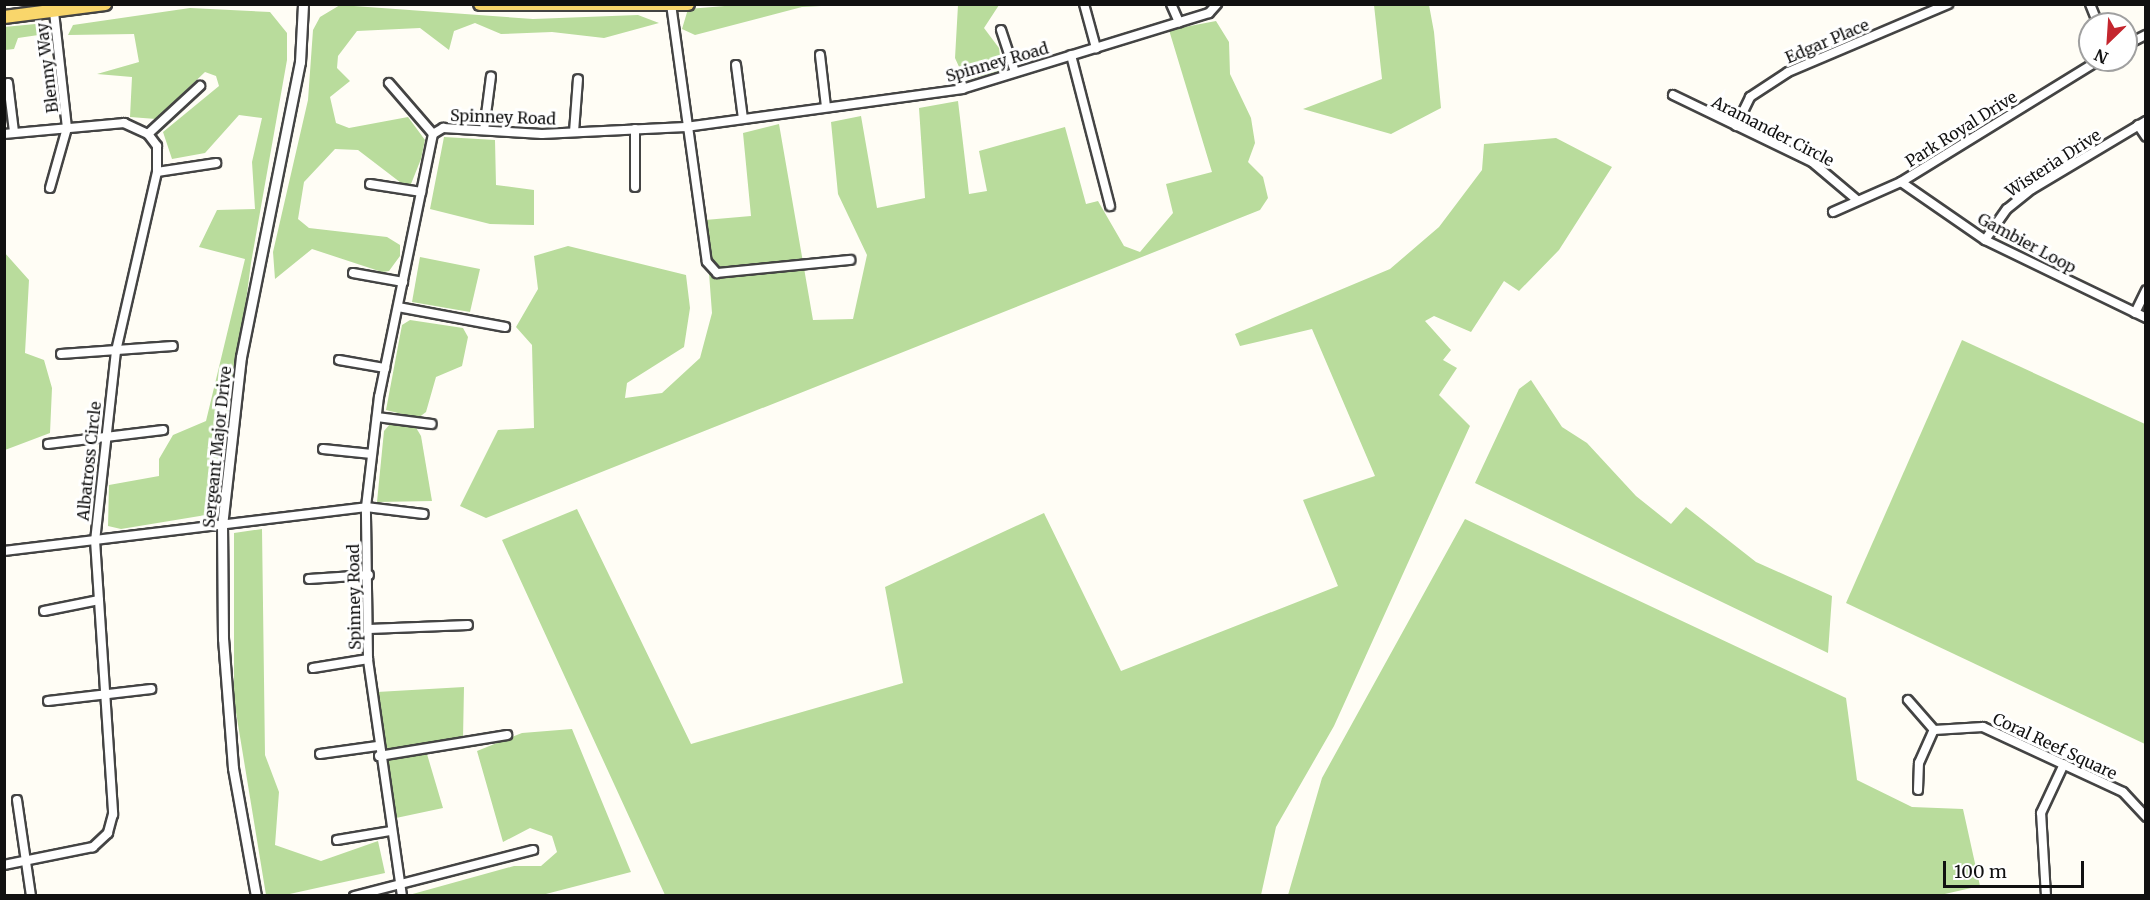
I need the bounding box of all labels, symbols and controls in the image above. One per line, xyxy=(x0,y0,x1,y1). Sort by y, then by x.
north arrow xyxy=(2078,12,2138,72)
street label: Edgar Place xyxy=(1782,15,1872,67)
street label: Blenny Way xyxy=(32,22,62,114)
street label: Spinney Road xyxy=(944,38,1050,86)
text: N xyxy=(2091,45,2111,68)
street label: Park Royal Drive xyxy=(1902,87,2020,171)
street label: Aramander Circle xyxy=(1709,92,1837,170)
street label: Spinney Road xyxy=(450,106,556,128)
street label: Wisteria Drive xyxy=(2002,125,2104,201)
street label: Gambier Loop xyxy=(1974,209,2080,277)
street label: Sergeant Major Drive xyxy=(199,365,235,529)
street label: Albatross Circle xyxy=(73,400,105,522)
street label: Spinney Road xyxy=(343,544,365,650)
street label: Coral Reef Square xyxy=(1990,709,2120,783)
scale bar xyxy=(1946,849,2087,887)
text: 100 m xyxy=(1954,860,2007,883)

